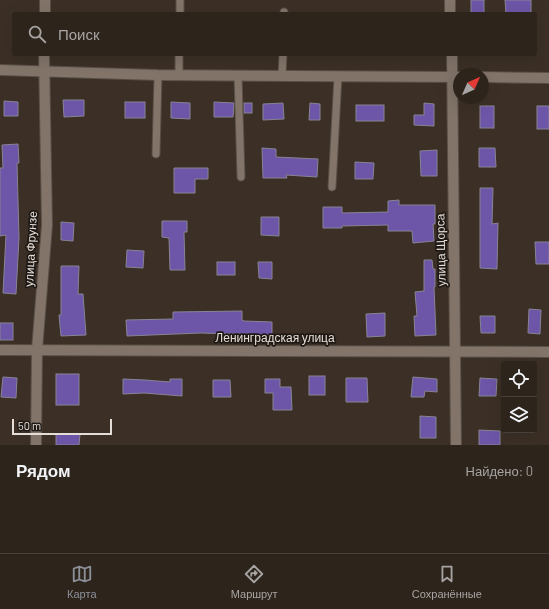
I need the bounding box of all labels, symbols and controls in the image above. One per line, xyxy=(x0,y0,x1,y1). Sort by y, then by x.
search box xyxy=(12,12,537,56)
icon: search xyxy=(26,23,48,45)
text: Поиск xyxy=(58,25,100,43)
north arrow xyxy=(453,68,489,104)
street label: улица Фрунзе xyxy=(21,210,40,287)
street label: улица Щорса xyxy=(432,213,449,286)
street label: Ленинградская улица xyxy=(215,330,335,345)
map controls xyxy=(501,361,537,433)
button: locate xyxy=(501,361,537,397)
button: layers xyxy=(501,397,537,433)
scale bar xyxy=(12,417,112,436)
text: 50 m xyxy=(18,419,41,432)
text: Рядом xyxy=(16,460,71,480)
text: Найдено: 0 xyxy=(466,463,533,479)
tab: Карта xyxy=(67,563,97,600)
tab: Маршрут xyxy=(231,563,278,600)
tab: Сохранённые xyxy=(412,563,482,600)

